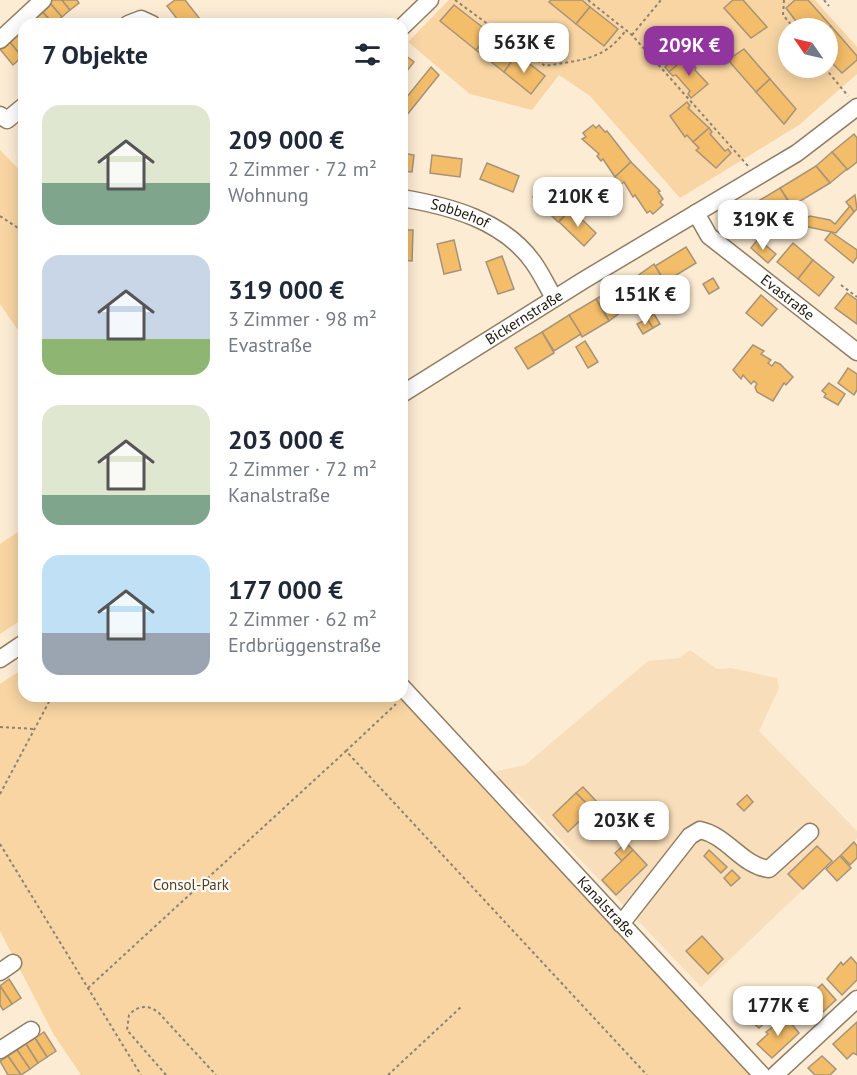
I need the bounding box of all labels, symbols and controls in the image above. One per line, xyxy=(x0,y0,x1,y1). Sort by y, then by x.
north arrow xyxy=(778,18,838,78)
map controls xyxy=(778,18,838,78)
pin: 563K € xyxy=(475,23,573,74)
pin: 209K € xyxy=(640,26,738,77)
text: 563K € xyxy=(493,29,555,55)
text: 209K € xyxy=(658,32,720,58)
text: 7 Objekte xyxy=(42,38,148,71)
icon: filters xyxy=(351,38,384,71)
text: 209 000 € xyxy=(228,123,344,156)
icon: home xyxy=(90,129,162,201)
text: 2 Zimmer · 72 m² xyxy=(228,156,377,182)
pin: 210K € xyxy=(529,177,627,228)
text: Wohnung xyxy=(228,182,309,208)
text: 210K € xyxy=(547,183,609,209)
street label: Sobbehof xyxy=(429,194,494,233)
pin: 319K € xyxy=(714,200,812,251)
text: 319K € xyxy=(732,206,794,232)
street label: Evastraße xyxy=(757,270,818,324)
text: 319 000 € xyxy=(228,273,344,306)
pin: 151K € xyxy=(596,275,694,326)
icon: home xyxy=(90,279,162,351)
text: 151K € xyxy=(614,281,676,307)
street label: Bickernstraße xyxy=(481,286,566,349)
text: 3 Zimmer · 98 m² xyxy=(228,306,377,332)
text: Evastraße xyxy=(228,332,312,358)
text: 203 000 € xyxy=(228,423,344,456)
icon: home xyxy=(90,429,162,501)
text: 2 Zimmer · 72 m² xyxy=(228,456,377,482)
text: Kanalstraße xyxy=(228,482,330,508)
text: 177 000 € xyxy=(228,573,343,606)
icon: home xyxy=(90,579,162,651)
text: 2 Zimmer · 62 m² xyxy=(228,606,377,632)
text: Erdbrüggenstraße xyxy=(228,632,381,658)
pin: 203K € xyxy=(575,801,673,852)
text: 203K € xyxy=(593,807,655,833)
street label: Kanalstraße xyxy=(573,872,639,941)
park label: Consol-Park xyxy=(153,875,230,894)
pin: 177K € xyxy=(729,986,827,1037)
text: 177K € xyxy=(747,992,809,1018)

